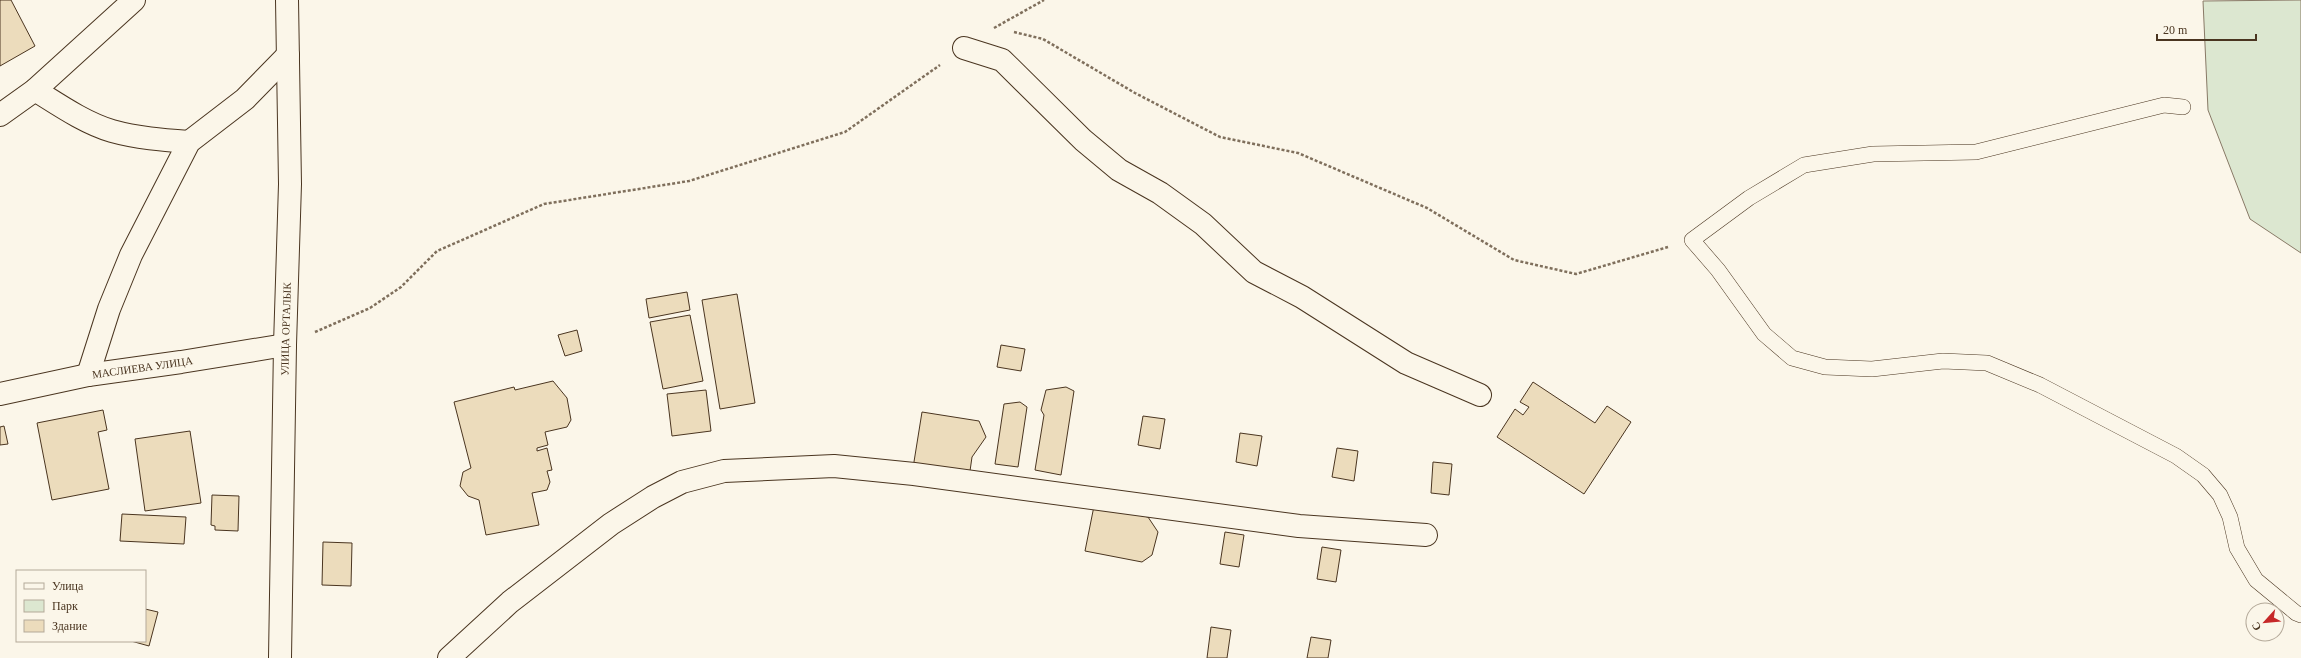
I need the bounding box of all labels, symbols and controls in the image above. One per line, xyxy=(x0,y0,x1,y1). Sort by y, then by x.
scale bar xyxy=(2157,16,2256,42)
text: 20 m xyxy=(2163,23,2188,37)
street label: УЛИЦА ОРТАЛЫК xyxy=(279,282,293,376)
street label: МАСЛИЕВА УЛИЦА xyxy=(91,354,194,380)
legend xyxy=(16,570,146,642)
text: Улица xyxy=(52,579,84,593)
text: Парк xyxy=(52,599,78,613)
north arrow xyxy=(2245,602,2285,642)
text: Здание xyxy=(52,619,87,633)
text: С xyxy=(2249,620,2263,633)

